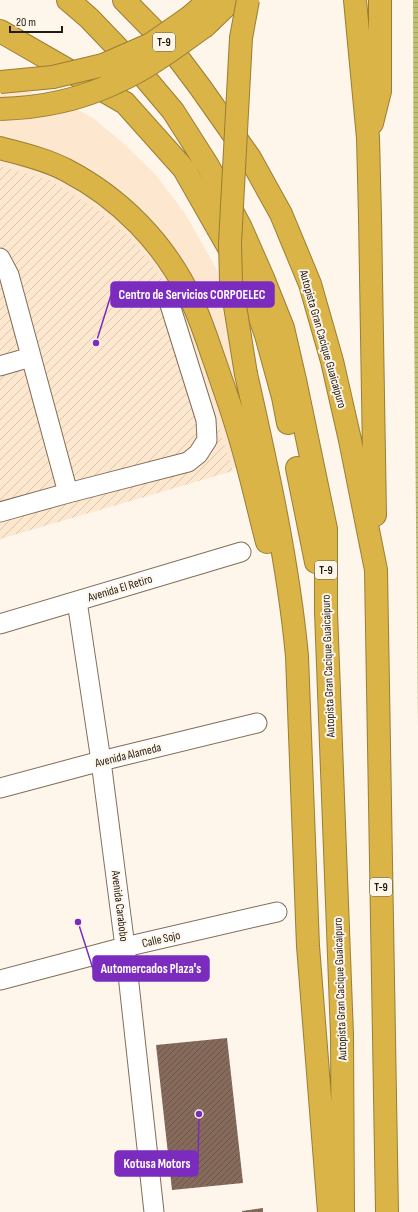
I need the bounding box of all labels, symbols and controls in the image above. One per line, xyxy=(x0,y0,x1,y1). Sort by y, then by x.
scale bar xyxy=(10,8,62,34)
text: 20 m xyxy=(16,15,36,30)
road number: T-9 xyxy=(153,33,175,51)
street label: Autopista Gran Cacique Guaicaipuro xyxy=(295,267,349,410)
callout: Centro de Servicios CORPOELEC xyxy=(111,282,274,307)
text: Centro de Servicios CORPOELEC xyxy=(119,287,266,303)
road number: T-9 xyxy=(315,561,337,579)
street label: Avenida El Retiro xyxy=(85,572,154,606)
street label: Autopista Gran Cacique Guaicaipuro xyxy=(319,594,339,739)
street label: Avenida Alameda xyxy=(93,740,163,771)
street label: Avenida Carabobo xyxy=(108,869,131,942)
road number: T-9 xyxy=(370,878,392,896)
street label: Autopista Gran Cacique Guaicaipuro xyxy=(331,917,351,1062)
street label: Calle Sojo xyxy=(141,928,182,951)
callout: Automercados Plaza's xyxy=(93,956,209,981)
text: Automercados Plaza's xyxy=(100,961,201,977)
callout: Kotusa Motors xyxy=(115,1151,198,1176)
text: Kotusa Motors xyxy=(124,1156,190,1172)

